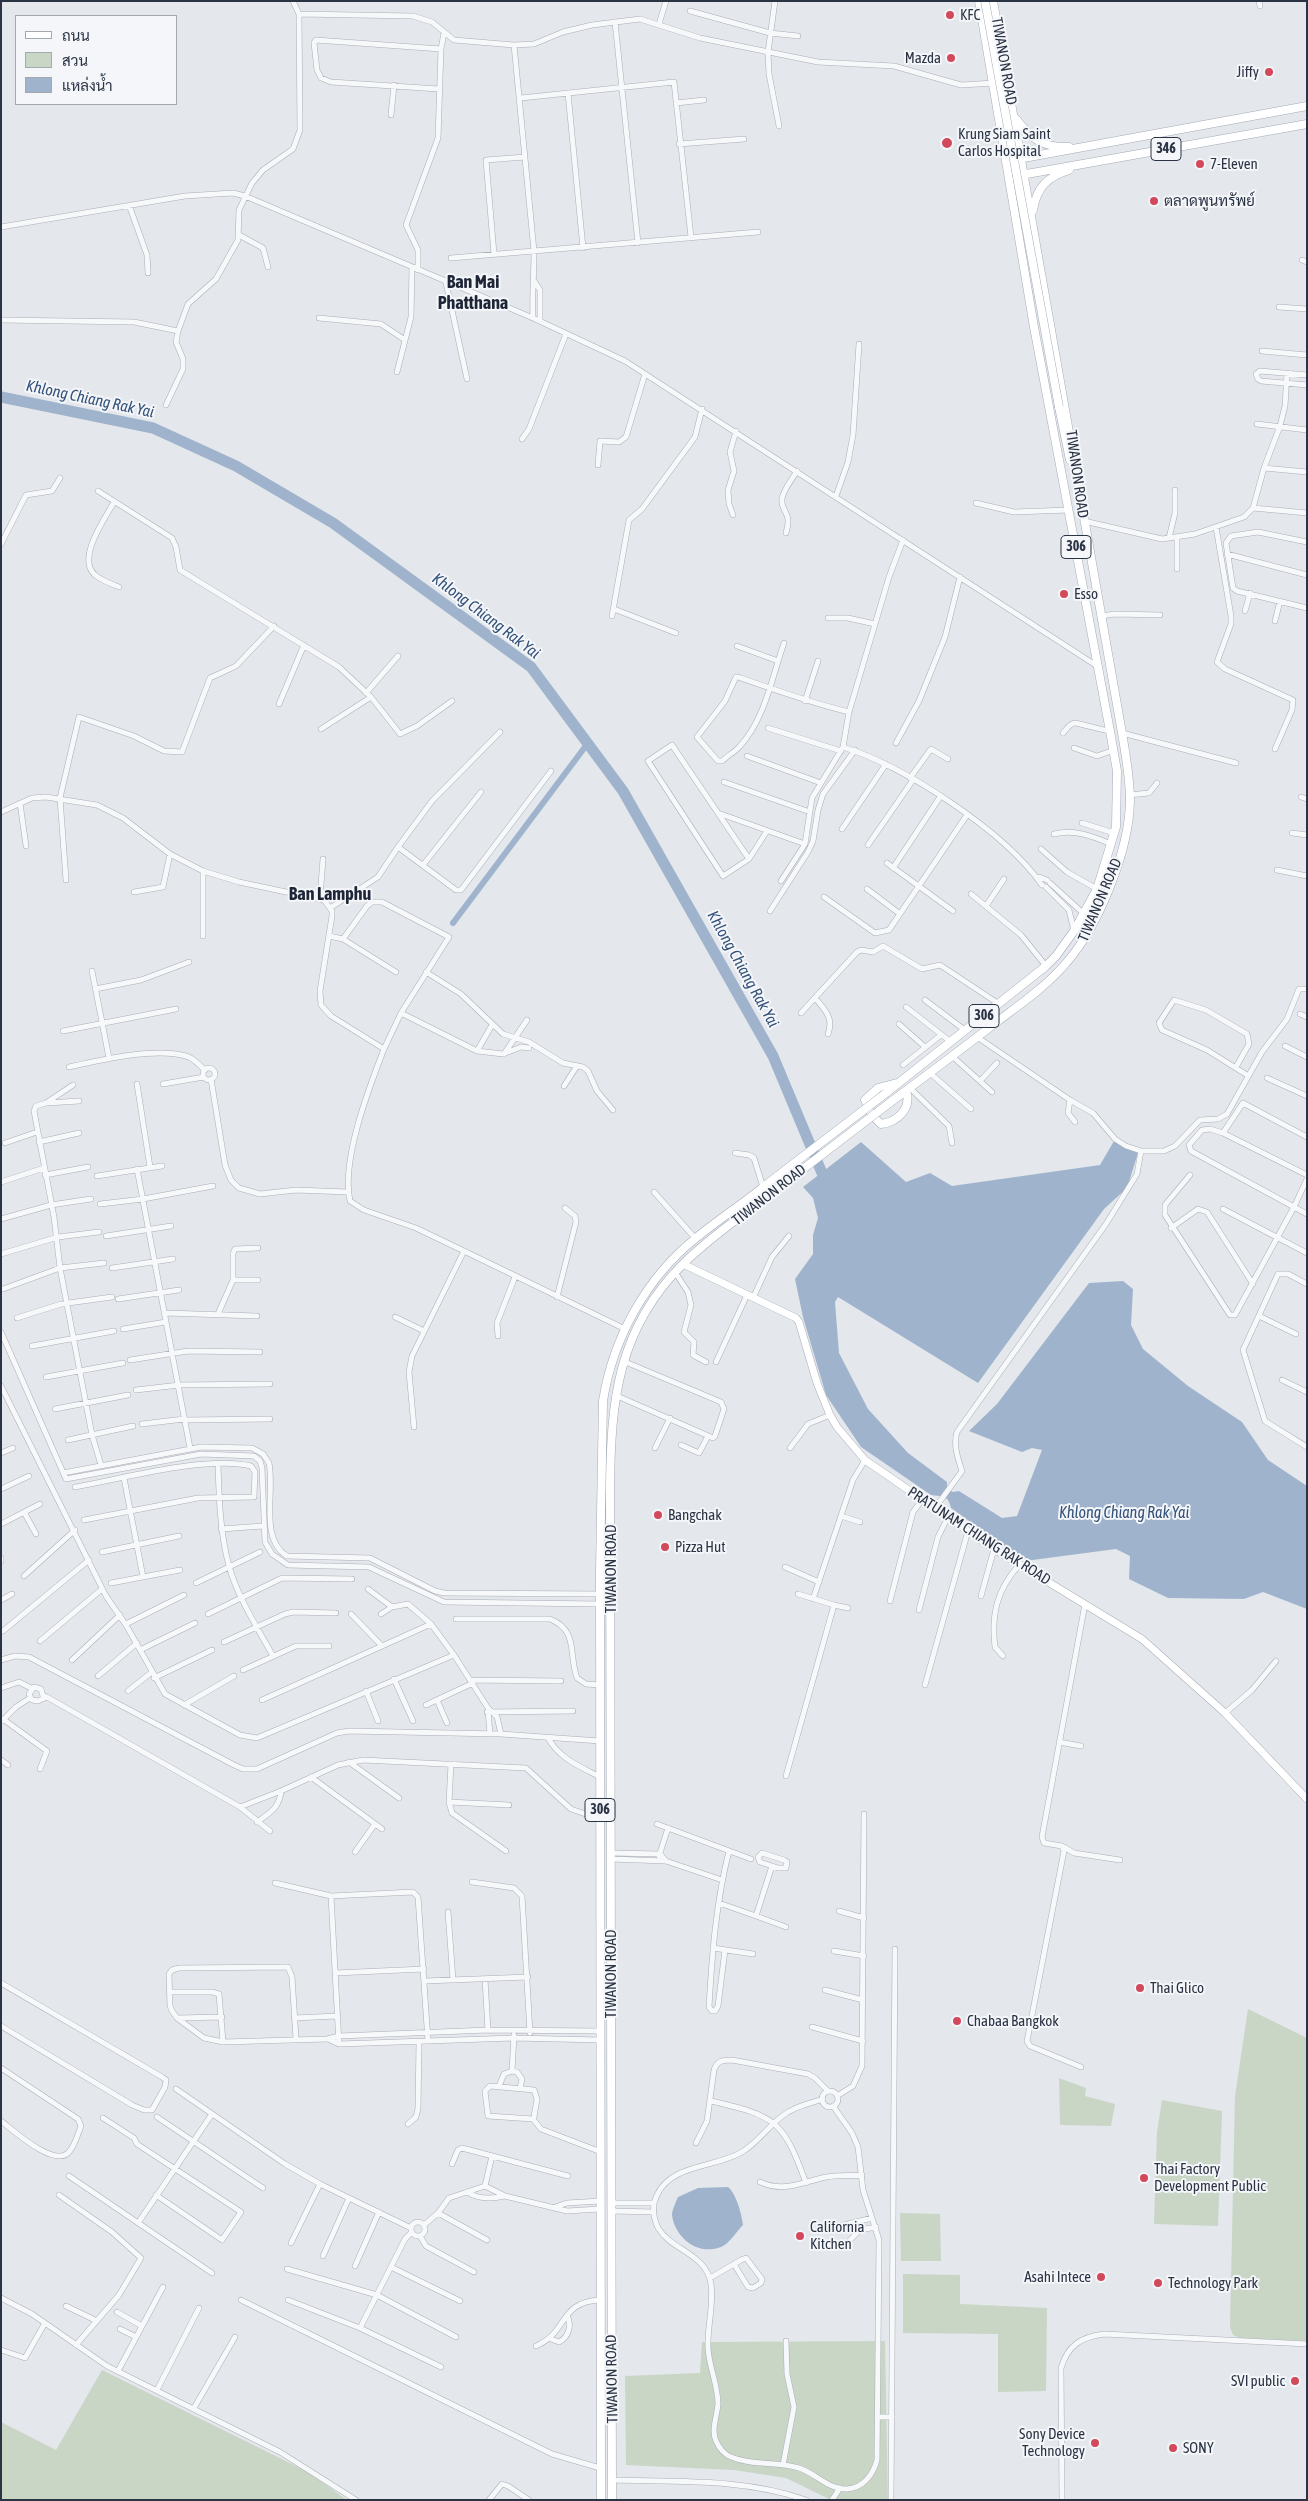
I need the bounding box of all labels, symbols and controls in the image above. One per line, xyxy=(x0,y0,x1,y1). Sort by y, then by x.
place label: KFC xyxy=(960,6,980,24)
marker: KFC xyxy=(944,9,956,21)
legend xyxy=(15,15,178,105)
street label: TIWANON ROAD xyxy=(987,16,1021,106)
text: ถนน xyxy=(62,27,90,44)
place label: Mazda xyxy=(905,49,941,67)
text: สวน xyxy=(62,52,88,69)
marker: Mazda xyxy=(945,52,957,64)
place label: Jiffy xyxy=(1236,63,1259,81)
marker: Jiffy xyxy=(1263,66,1275,78)
text: แหล่งน้ำ xyxy=(62,77,113,94)
place label: Krung Siam Saint Carlos Hospital xyxy=(958,125,1051,160)
marker: Krung Siam Saint Carlos Hospital xyxy=(940,136,954,150)
road number: 346 xyxy=(1151,138,1181,160)
place label: 7-Eleven xyxy=(1210,155,1258,173)
marker: 7-Eleven xyxy=(1194,158,1206,170)
place label: ตลาดพูนทรัพย์ xyxy=(1164,192,1255,210)
marker: ตลาดพูนทรัพย์ xyxy=(1148,195,1160,207)
district label: Ban Mai Phatthana xyxy=(438,271,508,314)
water label: Khlong Chiang Rak Yai xyxy=(24,376,156,422)
street label: TIWANON ROAD xyxy=(1062,429,1092,519)
road number: 306 xyxy=(1061,536,1091,558)
water label: Khlong Chiang Rak Yai xyxy=(428,569,544,663)
place label: Esso xyxy=(1074,585,1098,603)
marker: Esso xyxy=(1058,588,1070,600)
street label: TIWANON ROAD xyxy=(1074,856,1126,944)
district label: Ban Lamphu xyxy=(289,883,371,905)
water label: Khlong Chiang Rak Yai xyxy=(703,907,783,1031)
road number: 306 xyxy=(969,1004,999,1028)
street label: TIWANON ROAD xyxy=(729,1161,809,1229)
street label: PRATUNAM CHIANG RAK ROAD xyxy=(904,1483,1054,1589)
water label: Khlong Chiang Rak Yai xyxy=(1059,1503,1189,1523)
place label: Bangchak xyxy=(668,1506,722,1524)
marker: Bangchak xyxy=(652,1509,664,1521)
street label: TIWANON ROAD xyxy=(602,1525,620,1613)
place label: Pizza Hut xyxy=(675,1538,726,1556)
marker: Pizza Hut xyxy=(659,1541,671,1553)
road number: 306 xyxy=(585,1798,615,1822)
street label: TIWANON ROAD xyxy=(602,1930,620,2018)
place label: Thai Glico xyxy=(1150,1979,1204,1997)
marker: Thai Glico xyxy=(1134,1982,1146,1994)
place label: Chabaa Bangkok xyxy=(967,2012,1059,2030)
marker: Chabaa Bangkok xyxy=(951,2015,963,2027)
place label: Thai Factory Development Public xyxy=(1154,2160,1266,2195)
marker: Thai Factory Development Public xyxy=(1138,2172,1150,2184)
place label: California Kitchen xyxy=(810,2218,864,2253)
marker: California Kitchen xyxy=(794,2230,806,2242)
place label: Asahi Intece xyxy=(1024,2268,1091,2286)
marker: Asahi Intece xyxy=(1095,2271,1107,2283)
place label: Technology Park xyxy=(1168,2274,1258,2292)
marker: Technology Park xyxy=(1152,2277,1164,2289)
street label: TIWANON ROAD xyxy=(602,2334,622,2424)
place label: SVI public xyxy=(1231,2372,1285,2390)
marker: SVI public xyxy=(1289,2375,1301,2387)
place label: Sony Device Technology xyxy=(1019,2425,1085,2460)
marker: Sony Device Technology xyxy=(1089,2437,1101,2449)
place label: SONY xyxy=(1183,2439,1214,2457)
marker: SONY xyxy=(1167,2442,1179,2454)

